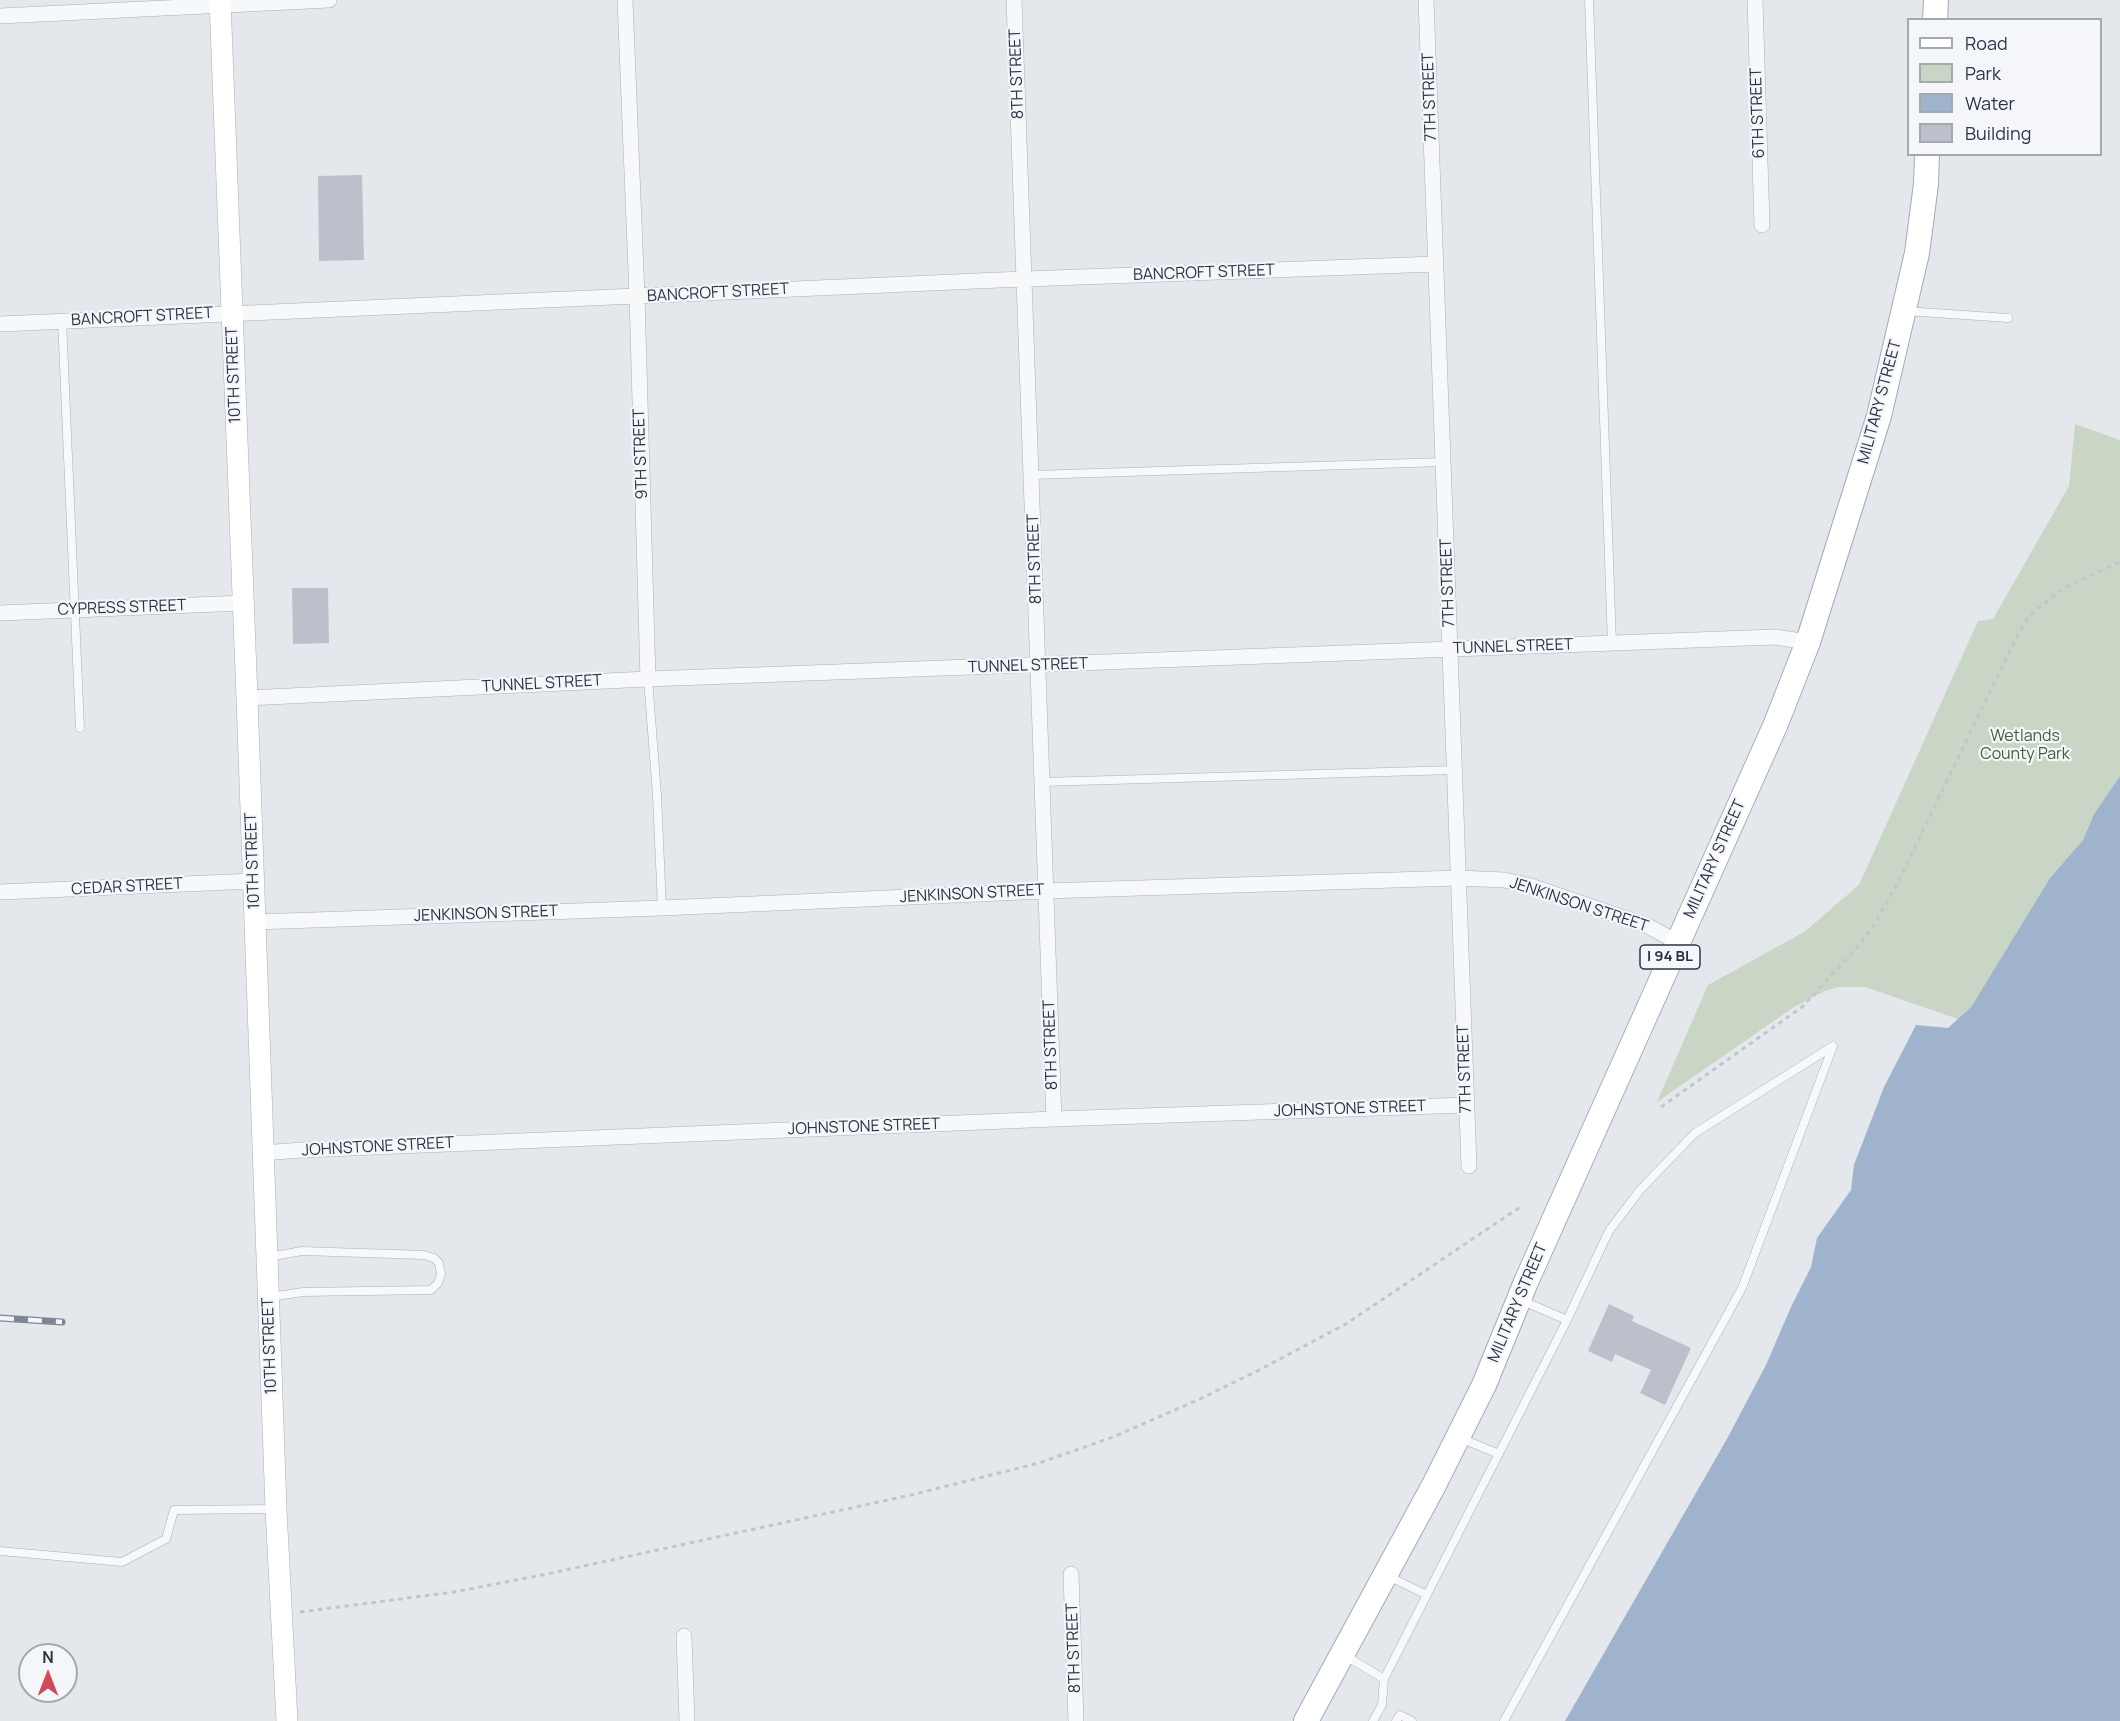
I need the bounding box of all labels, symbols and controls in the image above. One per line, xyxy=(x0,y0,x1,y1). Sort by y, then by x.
legend xyxy=(1907,18,2102,156)
street label: 8TH STREET xyxy=(1006,29,1028,119)
text: Road xyxy=(1965,31,2008,55)
street label: 7TH STREET xyxy=(1419,52,1441,142)
text: Park xyxy=(1965,61,2001,85)
street label: 6TH STREET xyxy=(1747,67,1769,159)
text: Water xyxy=(1965,91,2015,115)
text: Building xyxy=(1965,121,2031,145)
street label: BANCROFT STREET xyxy=(1133,261,1275,285)
street label: BANCROFT STREET xyxy=(647,280,789,306)
street label: BANCROFT STREET xyxy=(71,304,213,330)
street label: 10TH STREET xyxy=(223,326,245,424)
street label: MILITARY STREET xyxy=(1854,338,1906,466)
street label: 9TH STREET xyxy=(630,408,652,500)
street label: 8TH STREET xyxy=(1024,514,1046,604)
street label: 7TH STREET xyxy=(1437,538,1459,628)
street label: CYPRESS STREET xyxy=(57,596,187,620)
street label: TUNNEL STREET xyxy=(1452,635,1574,659)
street label: TUNNEL STREET xyxy=(967,654,1089,678)
street label: TUNNEL STREET xyxy=(481,671,603,697)
park label: Wetlands County Park xyxy=(1980,727,2070,765)
street label: MILITARY STREET xyxy=(1680,797,1750,921)
street label: 10TH STREET xyxy=(242,812,264,910)
street label: CEDAR STREET xyxy=(71,874,183,900)
street label: JENKINSON STREET xyxy=(1507,874,1651,936)
street label: JENKINSON STREET xyxy=(899,881,1045,907)
street label: JENKINSON STREET xyxy=(413,902,559,926)
road number: I 94 BL xyxy=(1640,945,1700,969)
street label: 8TH STREET xyxy=(1040,1000,1062,1090)
street label: 7TH STREET xyxy=(1454,1024,1476,1114)
street label: JOHNSTONE STREET xyxy=(1273,1097,1427,1121)
street label: JOHNSTONE STREET xyxy=(787,1115,941,1139)
street label: JOHNSTONE STREET xyxy=(301,1133,455,1161)
street label: MILITARY STREET xyxy=(1484,1240,1552,1366)
street label: 10TH STREET xyxy=(259,1297,281,1395)
street label: 8TH STREET xyxy=(1063,1603,1085,1693)
north arrow xyxy=(18,1643,78,1703)
text: N xyxy=(42,1646,54,1668)

